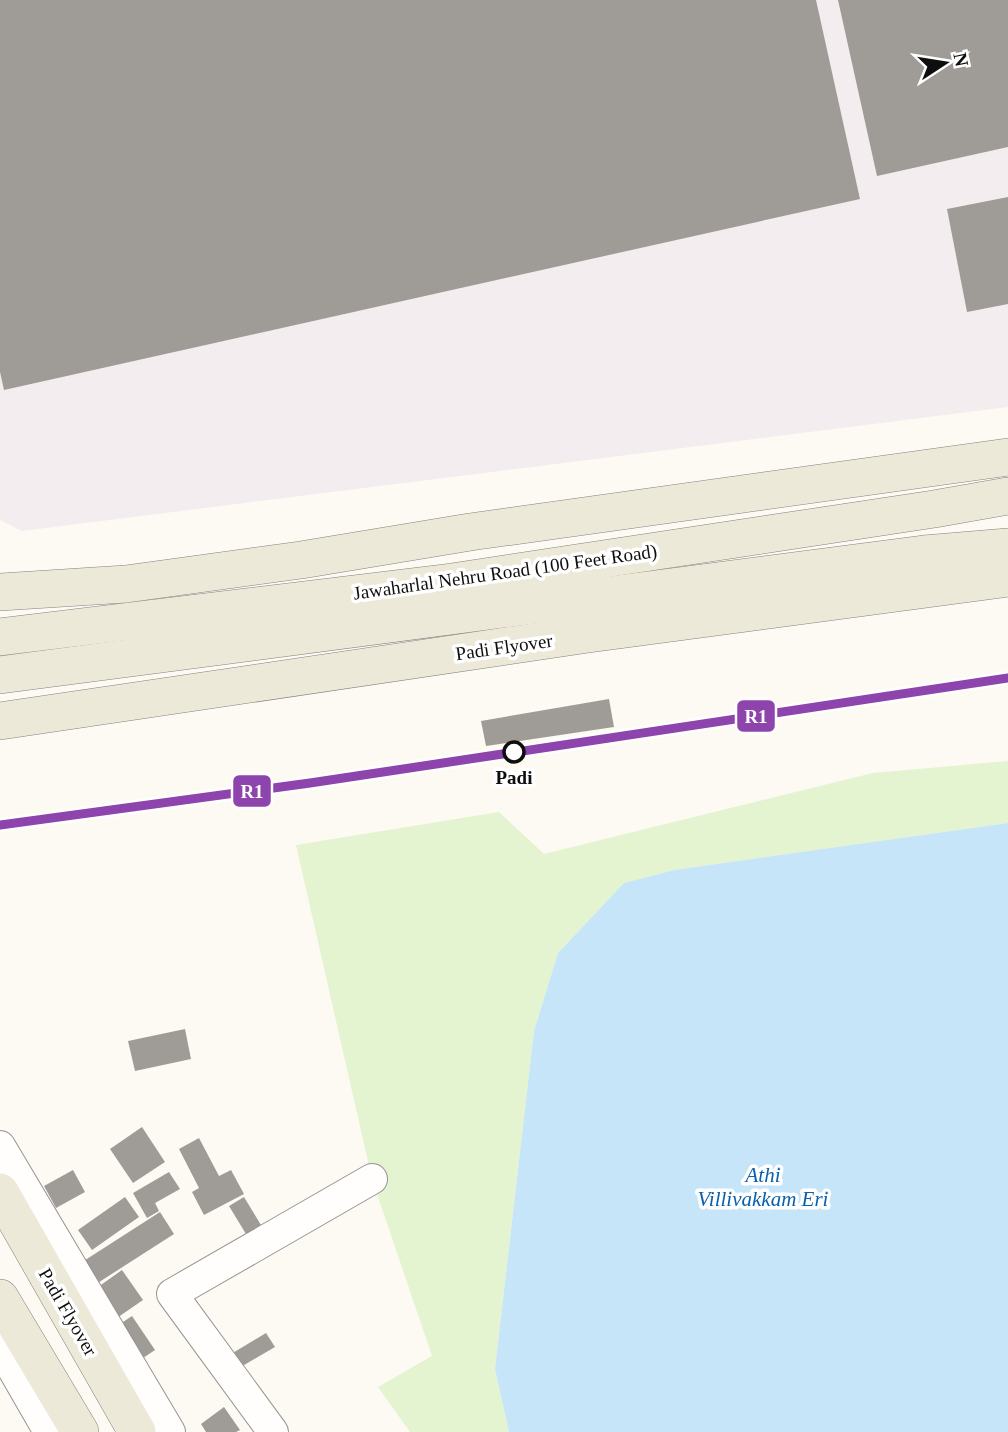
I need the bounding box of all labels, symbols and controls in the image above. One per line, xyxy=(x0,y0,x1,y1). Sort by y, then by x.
north arrow xyxy=(910,28,980,98)
text: N xyxy=(949,51,973,69)
street label: Jawaharlal Nehru Road (100 Feet Road) xyxy=(352,540,658,605)
street label: Padi Flyover xyxy=(454,630,554,664)
line badge: R1 xyxy=(736,699,776,733)
text: R1 xyxy=(744,706,768,727)
marker: Padi xyxy=(503,741,525,763)
place label: Padi xyxy=(496,767,532,788)
line badge: R1 xyxy=(232,774,272,808)
text: R1 xyxy=(240,781,264,802)
water label: Athi Villivakkam Eri xyxy=(698,1163,829,1211)
street label: Padi Flyover xyxy=(34,1264,102,1360)

